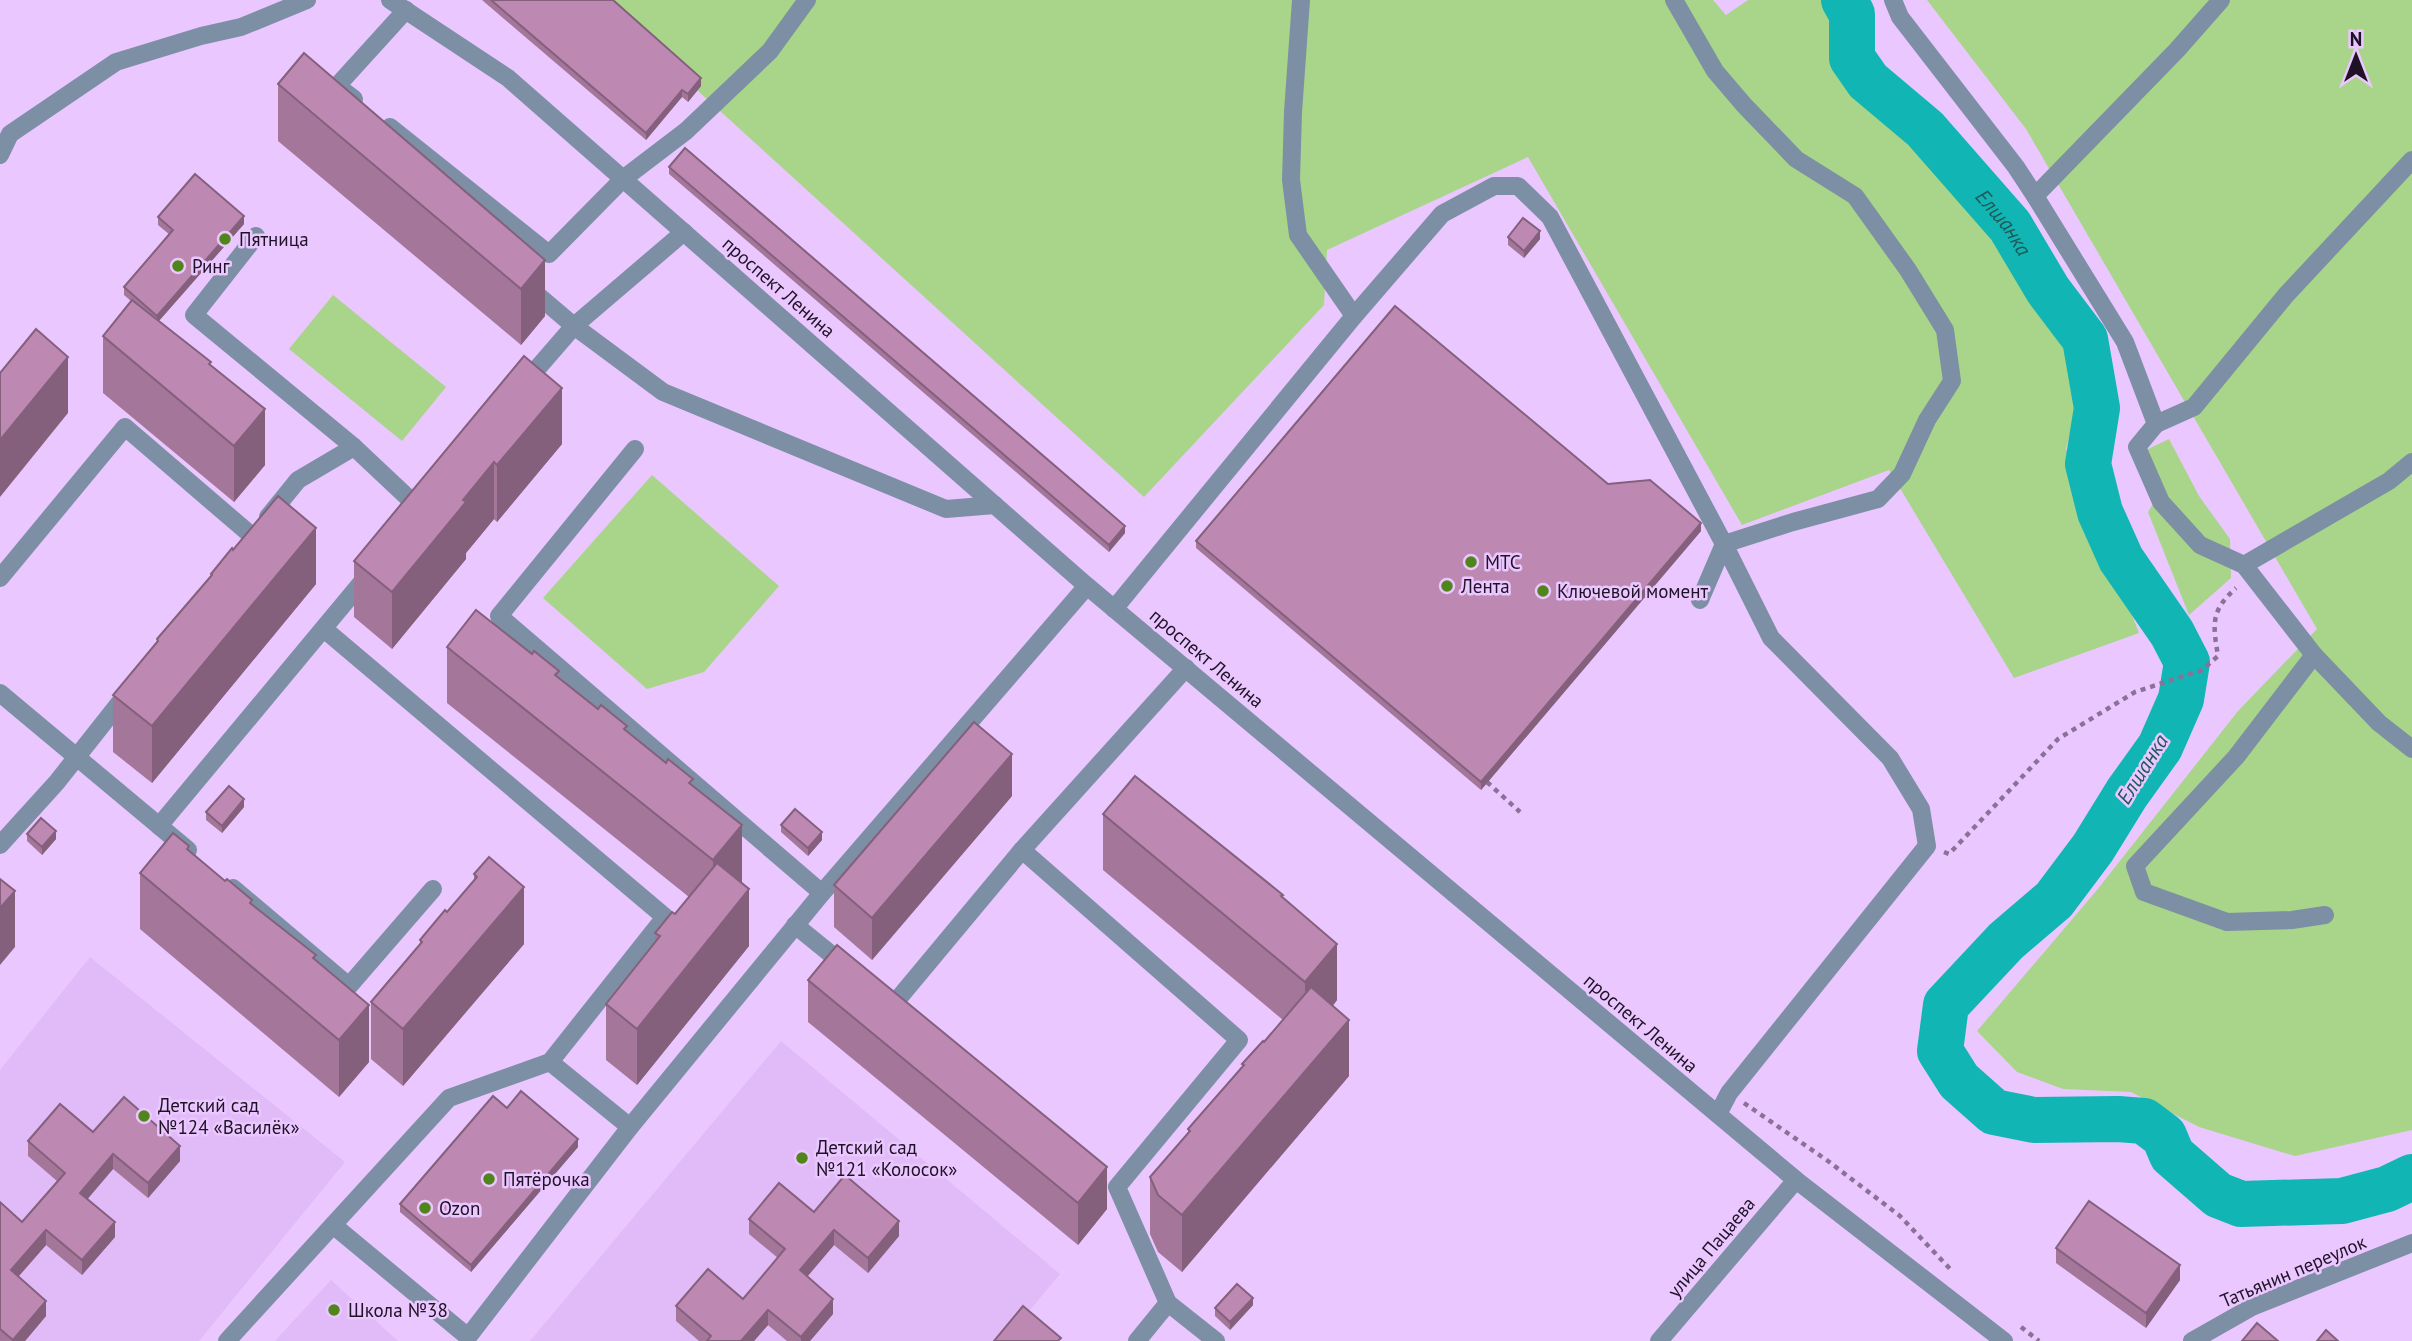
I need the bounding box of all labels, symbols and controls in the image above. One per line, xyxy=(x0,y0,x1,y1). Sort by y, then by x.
north arrow xyxy=(2321,21,2391,91)
text: N xyxy=(2350,27,2362,51)
water label: Елшанка xyxy=(1970,183,2038,261)
place label: Пятница xyxy=(239,227,309,251)
marker: Пятница xyxy=(217,231,233,247)
street label: проспект Ленина xyxy=(718,231,840,343)
place label: Ринг xyxy=(192,254,231,278)
marker: Ринг xyxy=(170,258,186,274)
place label: МТС xyxy=(1485,550,1521,574)
marker: МТС xyxy=(1463,554,1479,570)
place label: Лента xyxy=(1460,574,1510,598)
marker: Лента xyxy=(1439,578,1455,594)
place label: Ключевой момент xyxy=(1557,579,1708,603)
marker: Ключевой момент xyxy=(1535,583,1551,599)
street label: проспект Ленина xyxy=(1145,603,1269,713)
water label: Елшанка xyxy=(2110,728,2174,809)
street label: проспект Ленина xyxy=(1579,968,1703,1078)
place label: Детский сад №124 «Василёк» xyxy=(158,1093,300,1139)
marker: Детский сад №124 «Василёк» xyxy=(136,1108,152,1124)
place label: Детский сад №121 «Колосок» xyxy=(816,1135,957,1181)
marker: Детский сад №121 «Колосок» xyxy=(794,1150,810,1166)
place label: Пятёрочка xyxy=(503,1167,590,1191)
marker: Пятёрочка xyxy=(481,1171,497,1187)
street label: улица Пацаева xyxy=(1662,1192,1760,1302)
place label: Ozon xyxy=(439,1196,480,1220)
marker: Ozon xyxy=(417,1200,433,1216)
street label: Татьянин переулок xyxy=(2216,1229,2370,1313)
place label: Школа №38 xyxy=(348,1298,448,1322)
marker: Школа №38 xyxy=(326,1302,342,1318)

